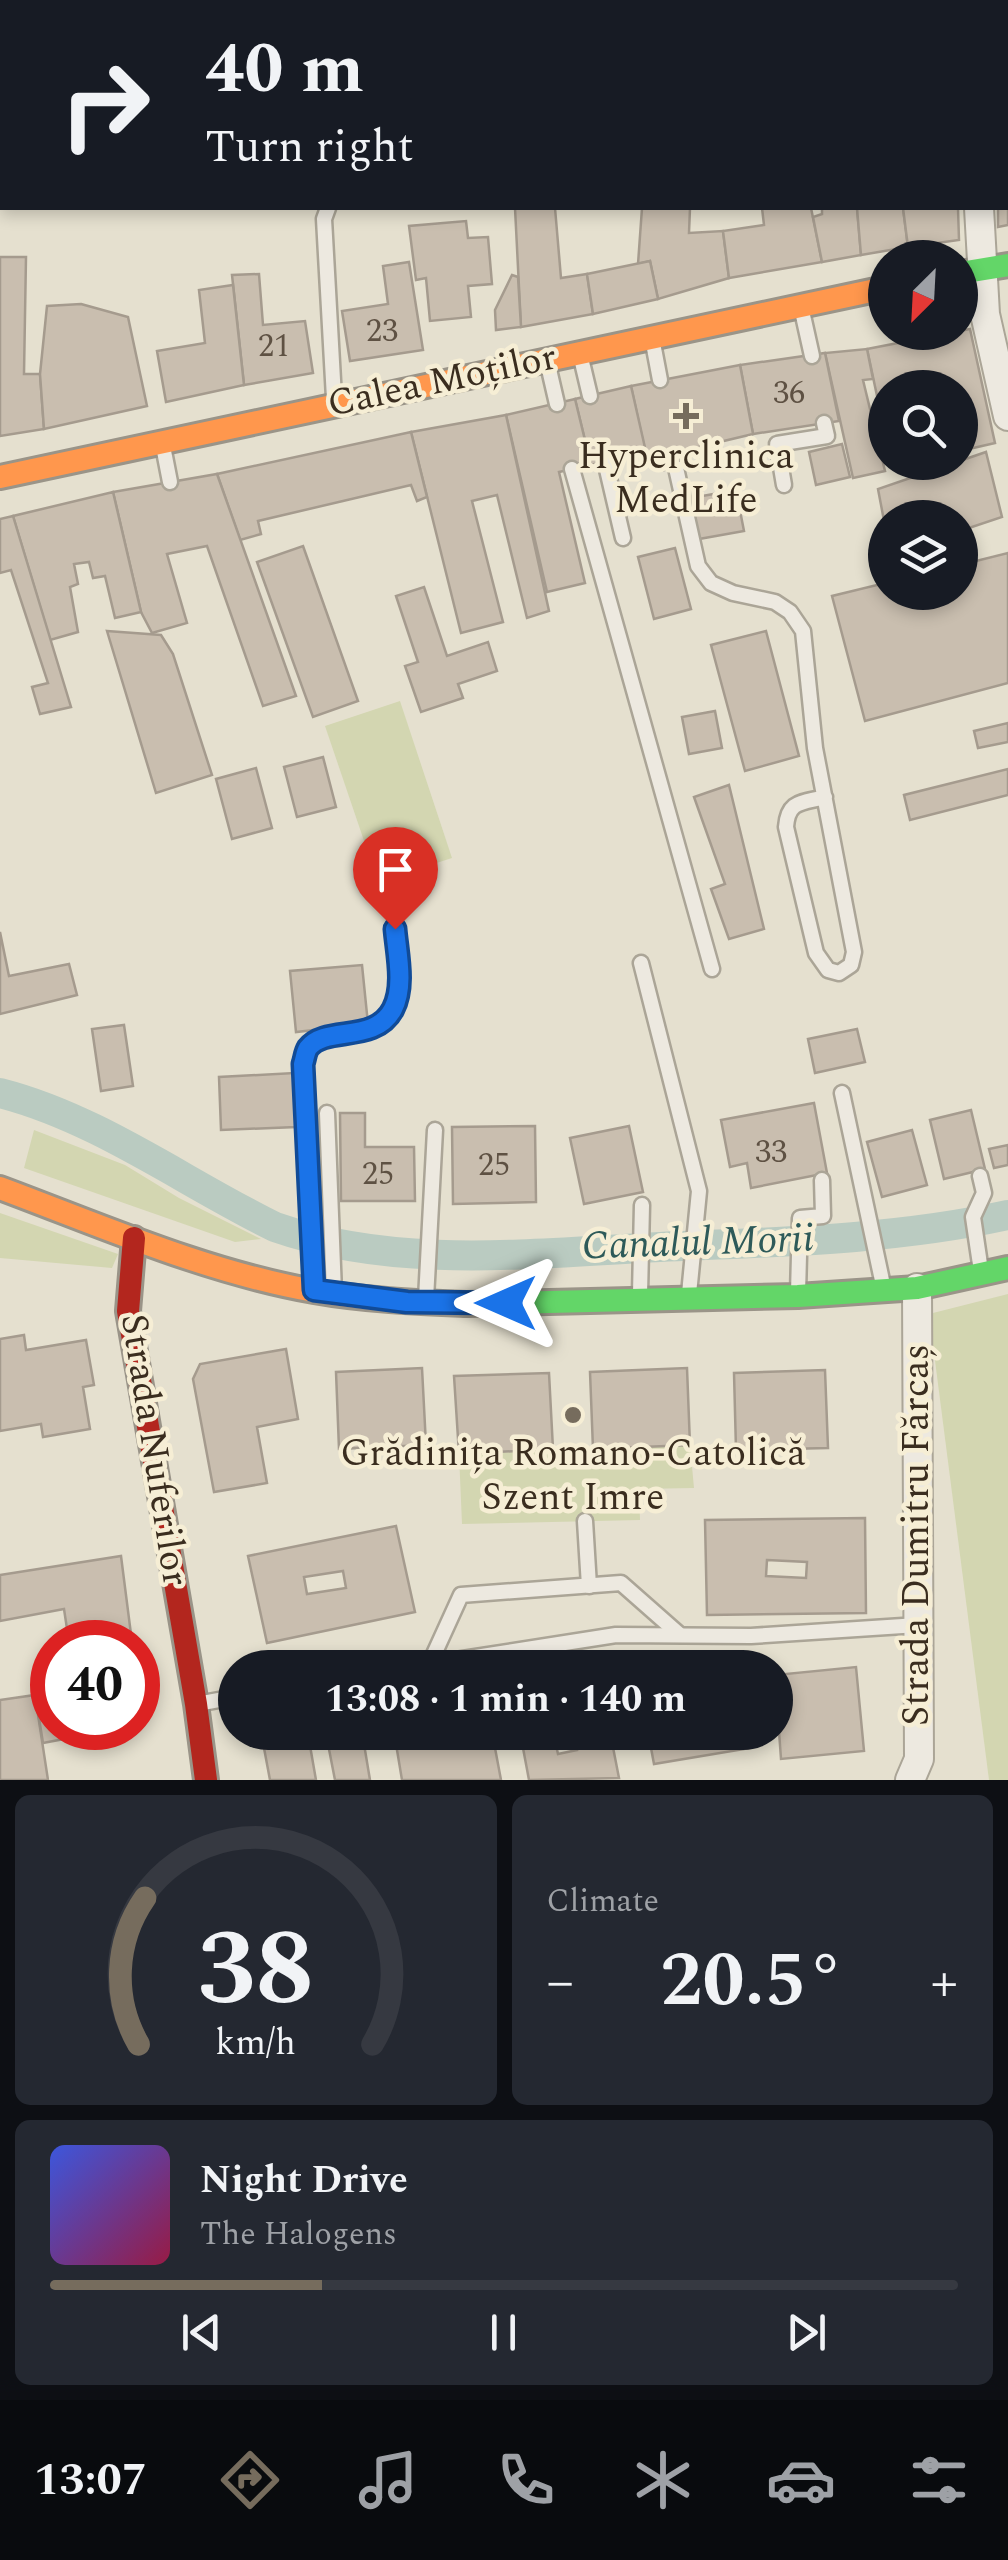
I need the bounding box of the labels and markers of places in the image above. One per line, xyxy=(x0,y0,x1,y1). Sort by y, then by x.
marker: Hyperclinica MedLife xyxy=(673,403,699,429)
place label: Hyperclinica MedLife xyxy=(578,428,794,530)
pin xyxy=(353,827,438,930)
marker: Grădinița Romano-Catolică Szent Imre xyxy=(562,1404,584,1426)
place label: Grădinița Romano-Catolică Szent Imre xyxy=(340,1425,806,1527)

